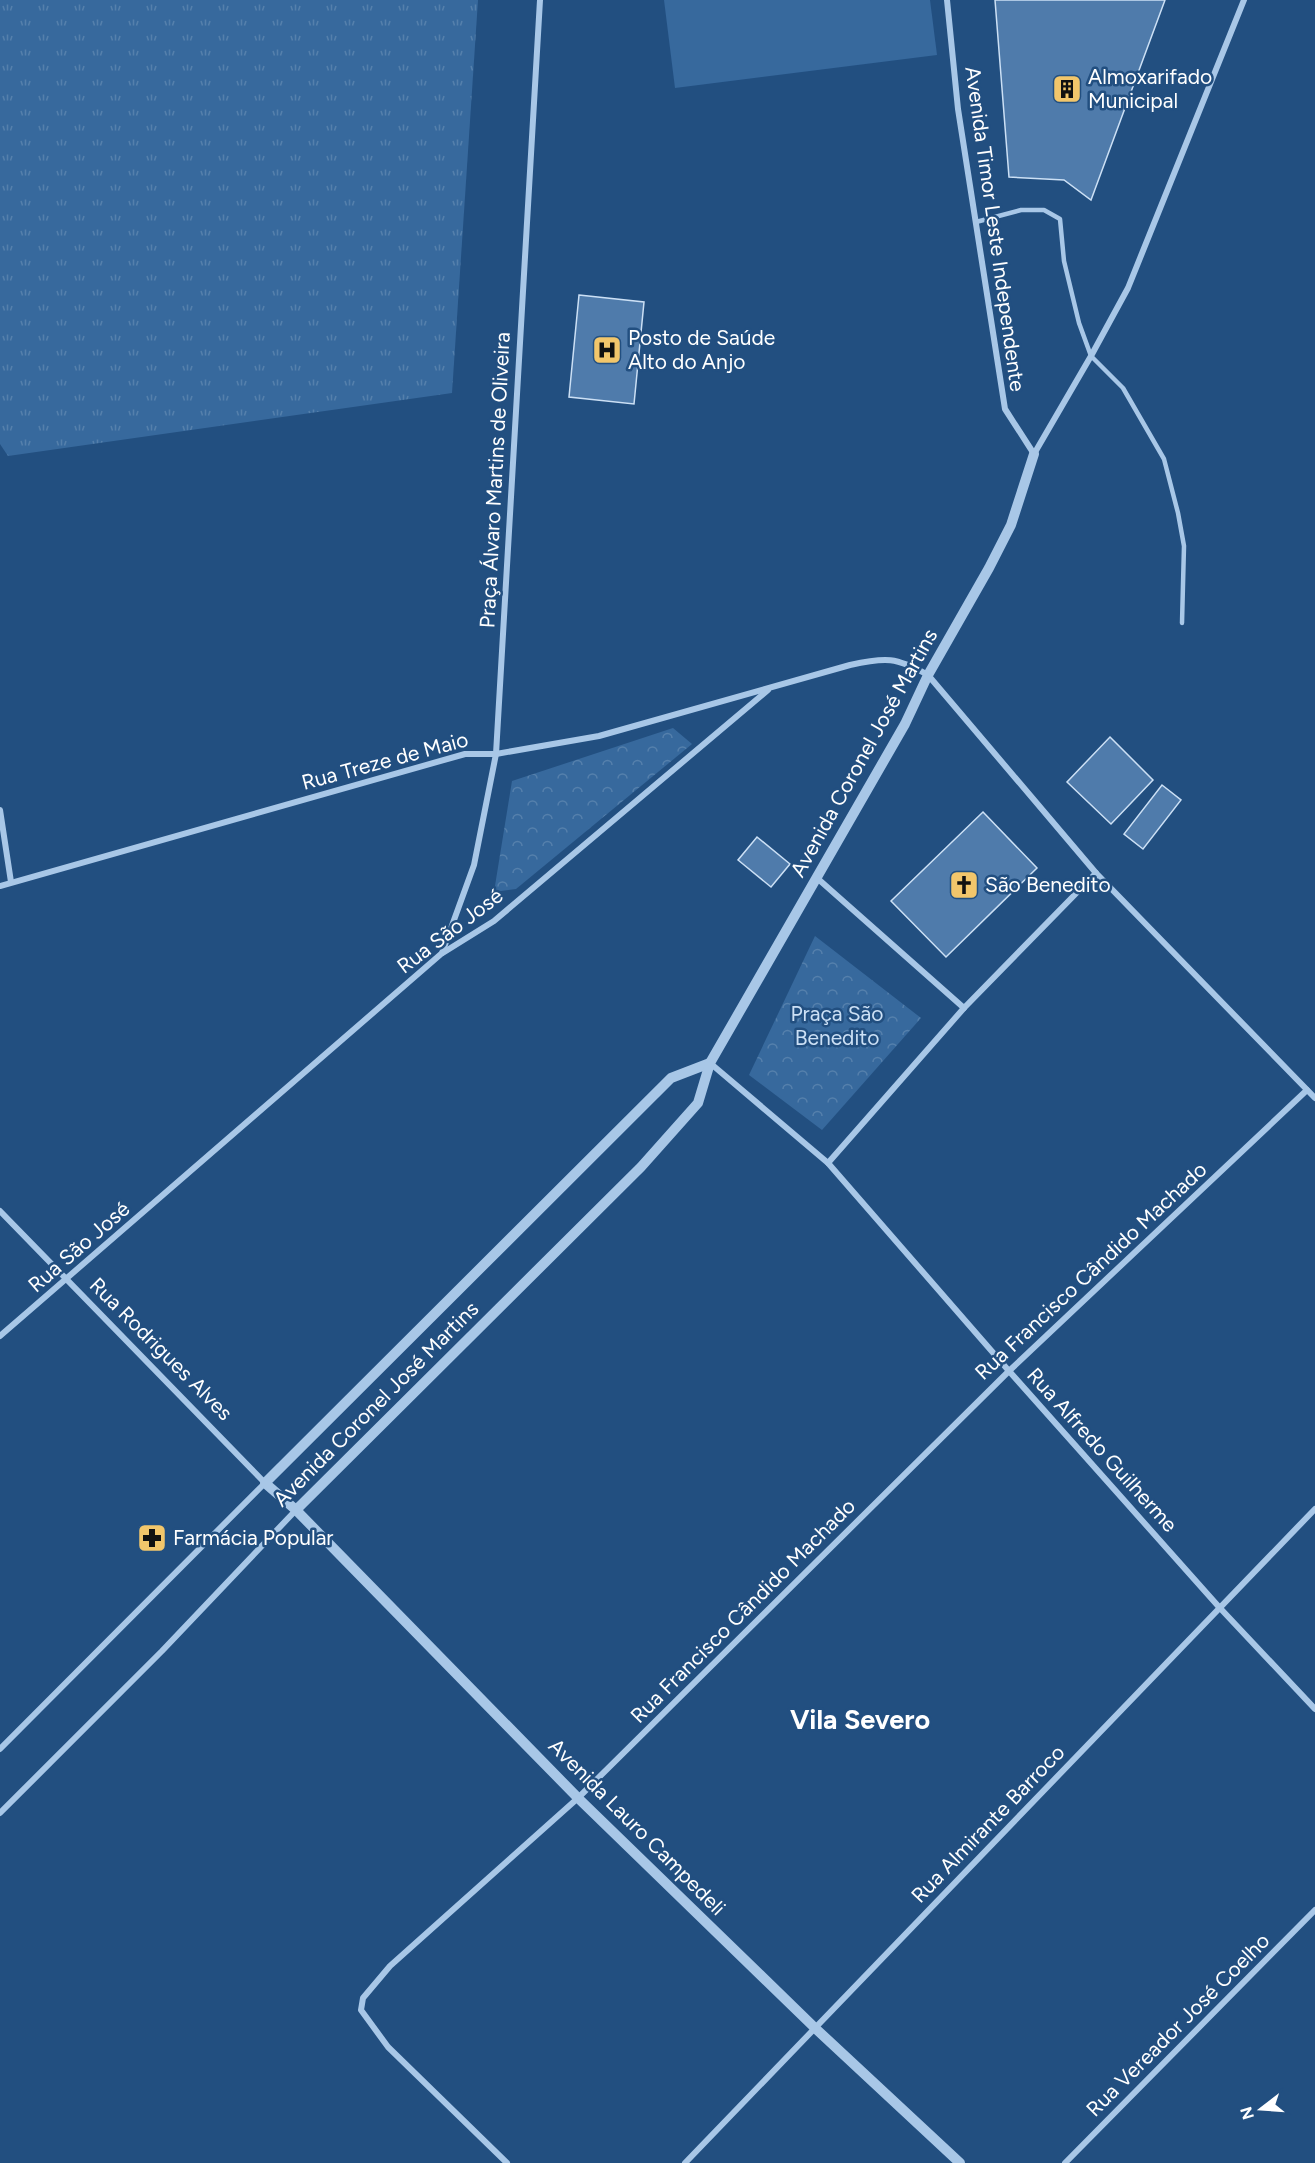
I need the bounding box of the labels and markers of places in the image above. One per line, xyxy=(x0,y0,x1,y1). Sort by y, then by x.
place label: Almoxarifado Municipal xyxy=(1088,64,1212,113)
building icon: Almoxarifado Municipal xyxy=(1051,73,1083,105)
place label: Posto de Saúde Alto do Anjo xyxy=(628,325,775,374)
hospital icon: Posto de Saúde Alto do Anjo xyxy=(591,334,623,366)
church icon: São Benedito xyxy=(948,869,980,901)
place label: São Benedito xyxy=(985,872,1111,897)
pharmacy icon: Farmácia Popular xyxy=(136,1522,168,1554)
place label: Farmácia Popular xyxy=(173,1525,333,1550)

